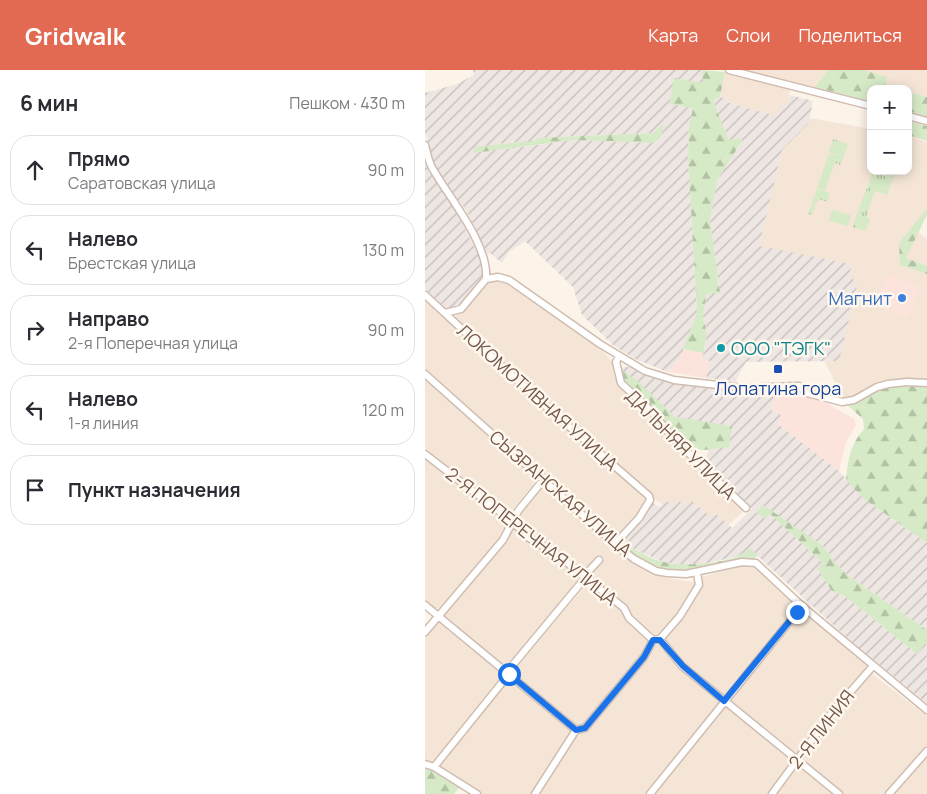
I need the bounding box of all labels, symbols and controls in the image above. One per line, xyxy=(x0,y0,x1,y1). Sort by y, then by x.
text: Gridwalk xyxy=(25,19,126,52)
text: Карта xyxy=(648,23,698,47)
text: Слои xyxy=(726,23,770,47)
text: Поделиться xyxy=(798,23,902,47)
map controls xyxy=(867,85,912,175)
button: + xyxy=(867,85,912,130)
text: 6 мин xyxy=(20,89,78,117)
text: Пешком · 430 m xyxy=(289,92,405,114)
button: − xyxy=(867,130,912,175)
text: Прямо xyxy=(68,146,130,172)
icon: ahead xyxy=(21,156,49,184)
text: 90 m xyxy=(368,159,404,181)
text: Саратовская улица xyxy=(68,172,216,194)
text: Налево xyxy=(68,226,138,252)
icon: left xyxy=(21,236,49,264)
text: 130 m xyxy=(362,239,404,261)
text: Брестская улица xyxy=(68,252,196,274)
place label: Магнит xyxy=(829,286,892,310)
marker: Магнит xyxy=(896,292,908,304)
text: Направо xyxy=(68,306,149,332)
icon: right xyxy=(21,316,49,344)
street label: ЛОКОМОТИВНАЯ УЛИЦА xyxy=(453,318,624,476)
text: 90 m xyxy=(368,319,404,341)
text: 2-я Поперечная улица xyxy=(68,332,238,354)
place label: ООО "ТЭГК" xyxy=(731,336,831,360)
marker: ООО "ТЭГК" xyxy=(715,342,727,354)
marker: Лопатина гора xyxy=(772,363,784,375)
place label: Лопатина гора xyxy=(715,376,841,400)
street label: ДАЛЬНЯЯ УЛИЦА xyxy=(621,384,742,505)
text: Налево xyxy=(68,386,138,412)
icon: left xyxy=(21,396,49,424)
text: 120 m xyxy=(362,399,404,421)
text: 1-я линия xyxy=(68,412,139,434)
street label: СЫЗРАНСКАЯ УЛИЦА xyxy=(485,425,638,562)
street label: 2-Я ПОПЕРЕЧНАЯ УЛИЦА xyxy=(441,461,623,611)
icon: arrive xyxy=(21,476,49,504)
text: Пункт назначения xyxy=(68,477,241,503)
route end xyxy=(786,601,809,624)
route start xyxy=(498,663,521,686)
street label: 2-Я ЛИНИЯ xyxy=(783,685,859,773)

